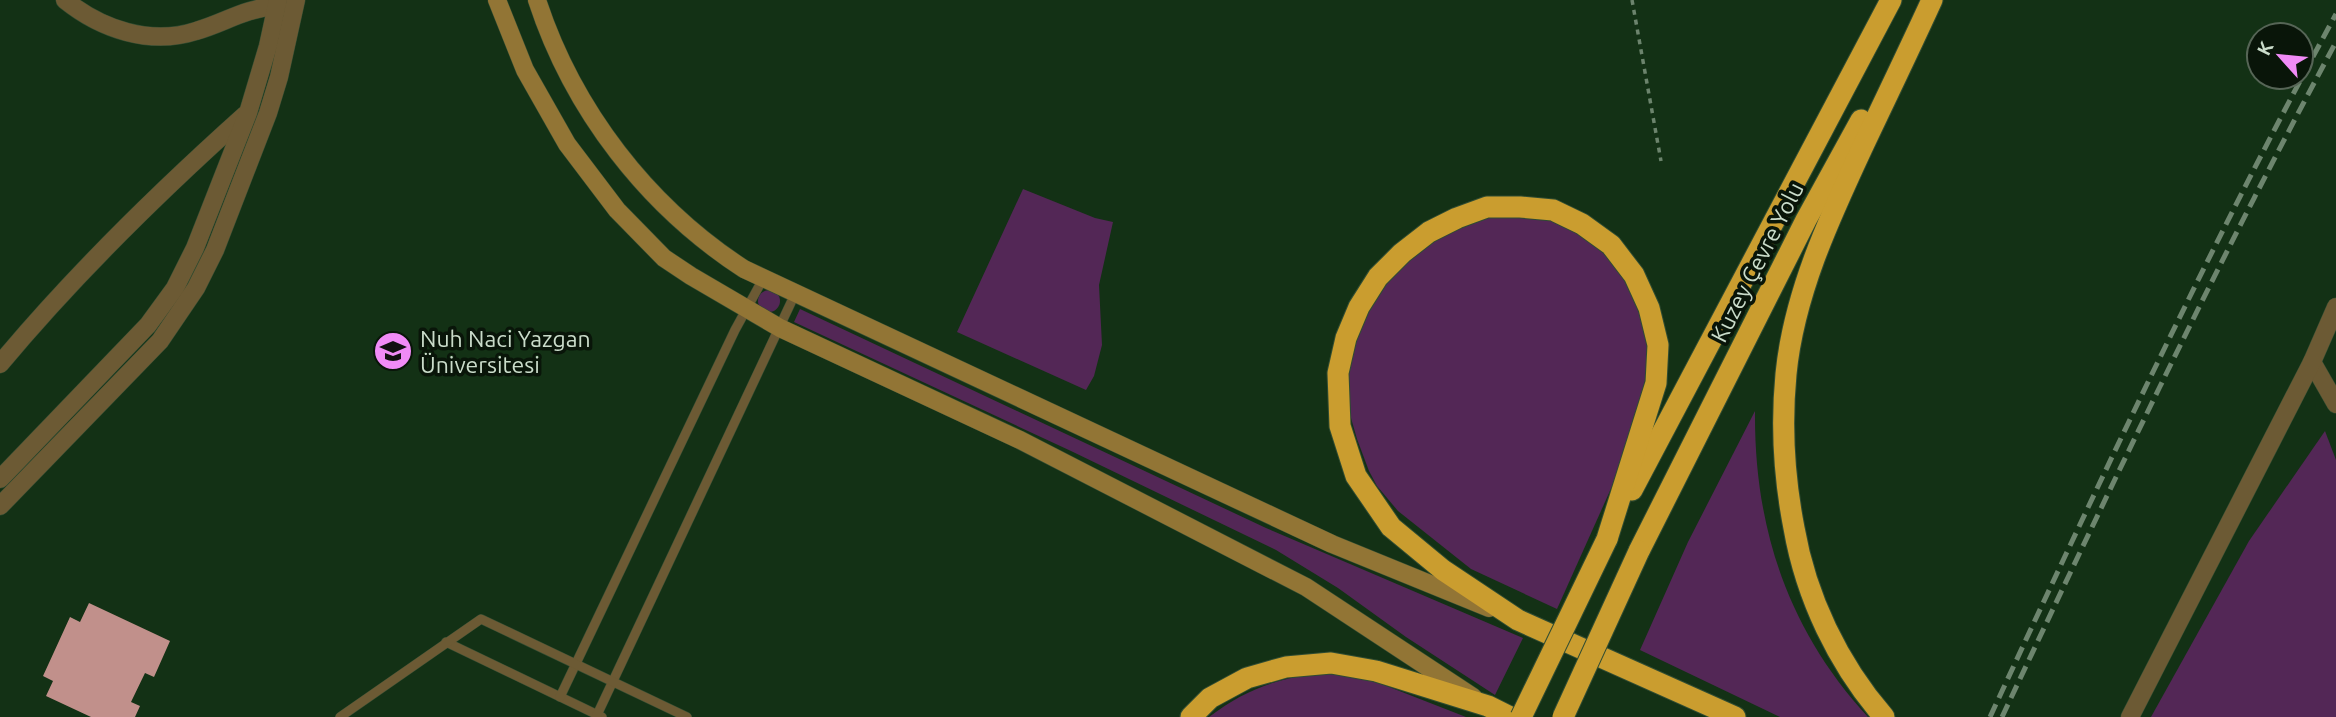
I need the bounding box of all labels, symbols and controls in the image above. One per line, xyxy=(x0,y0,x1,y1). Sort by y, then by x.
north arrow xyxy=(2245,21,2315,91)
text: K xyxy=(2252,37,2278,59)
street label: Kuzey Çevre Yolu xyxy=(1706,178,1808,346)
place label: Nuh Naci Yazgan Üniversitesi xyxy=(420,326,591,377)
school or university icon: Nuh Naci Yazgan Üniversitesi xyxy=(372,330,414,372)

